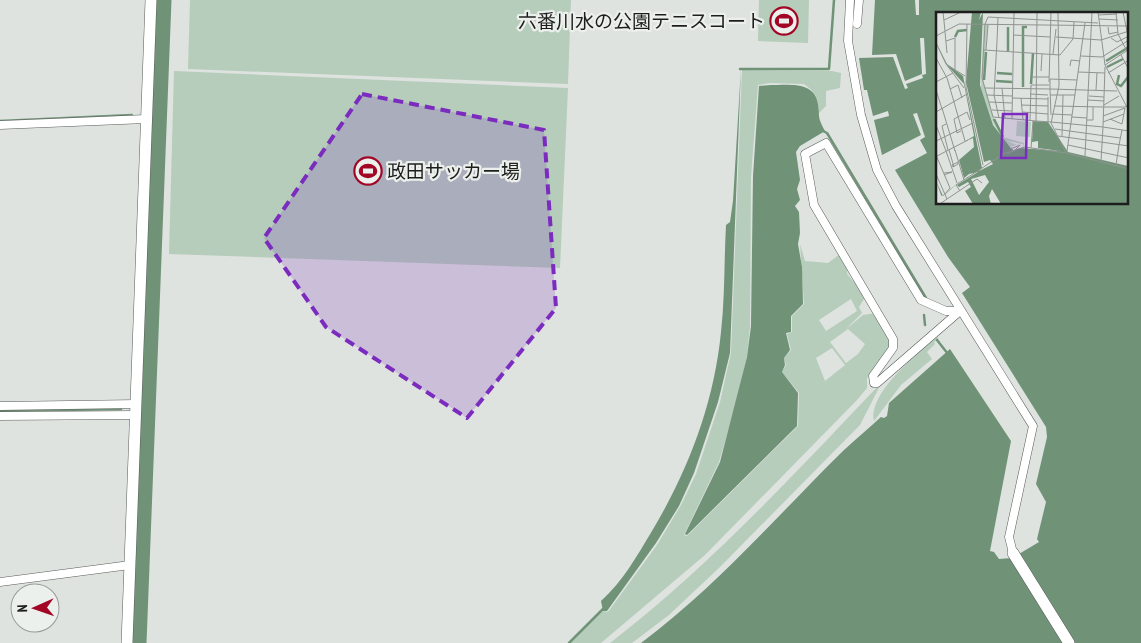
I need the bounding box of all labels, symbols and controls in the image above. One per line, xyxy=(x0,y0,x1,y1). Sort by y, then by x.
sports icon: 六番川水の公園テニスコート xyxy=(769,6,799,36)
place label: 六番川水の公園テニスコート xyxy=(518,9,765,33)
inset map xyxy=(936,12,1128,205)
sports icon: 政田サッカー場 xyxy=(353,156,383,186)
place label: 政田サッカー場 xyxy=(387,159,520,183)
north arrow xyxy=(10,583,60,633)
text: N xyxy=(13,604,31,613)

